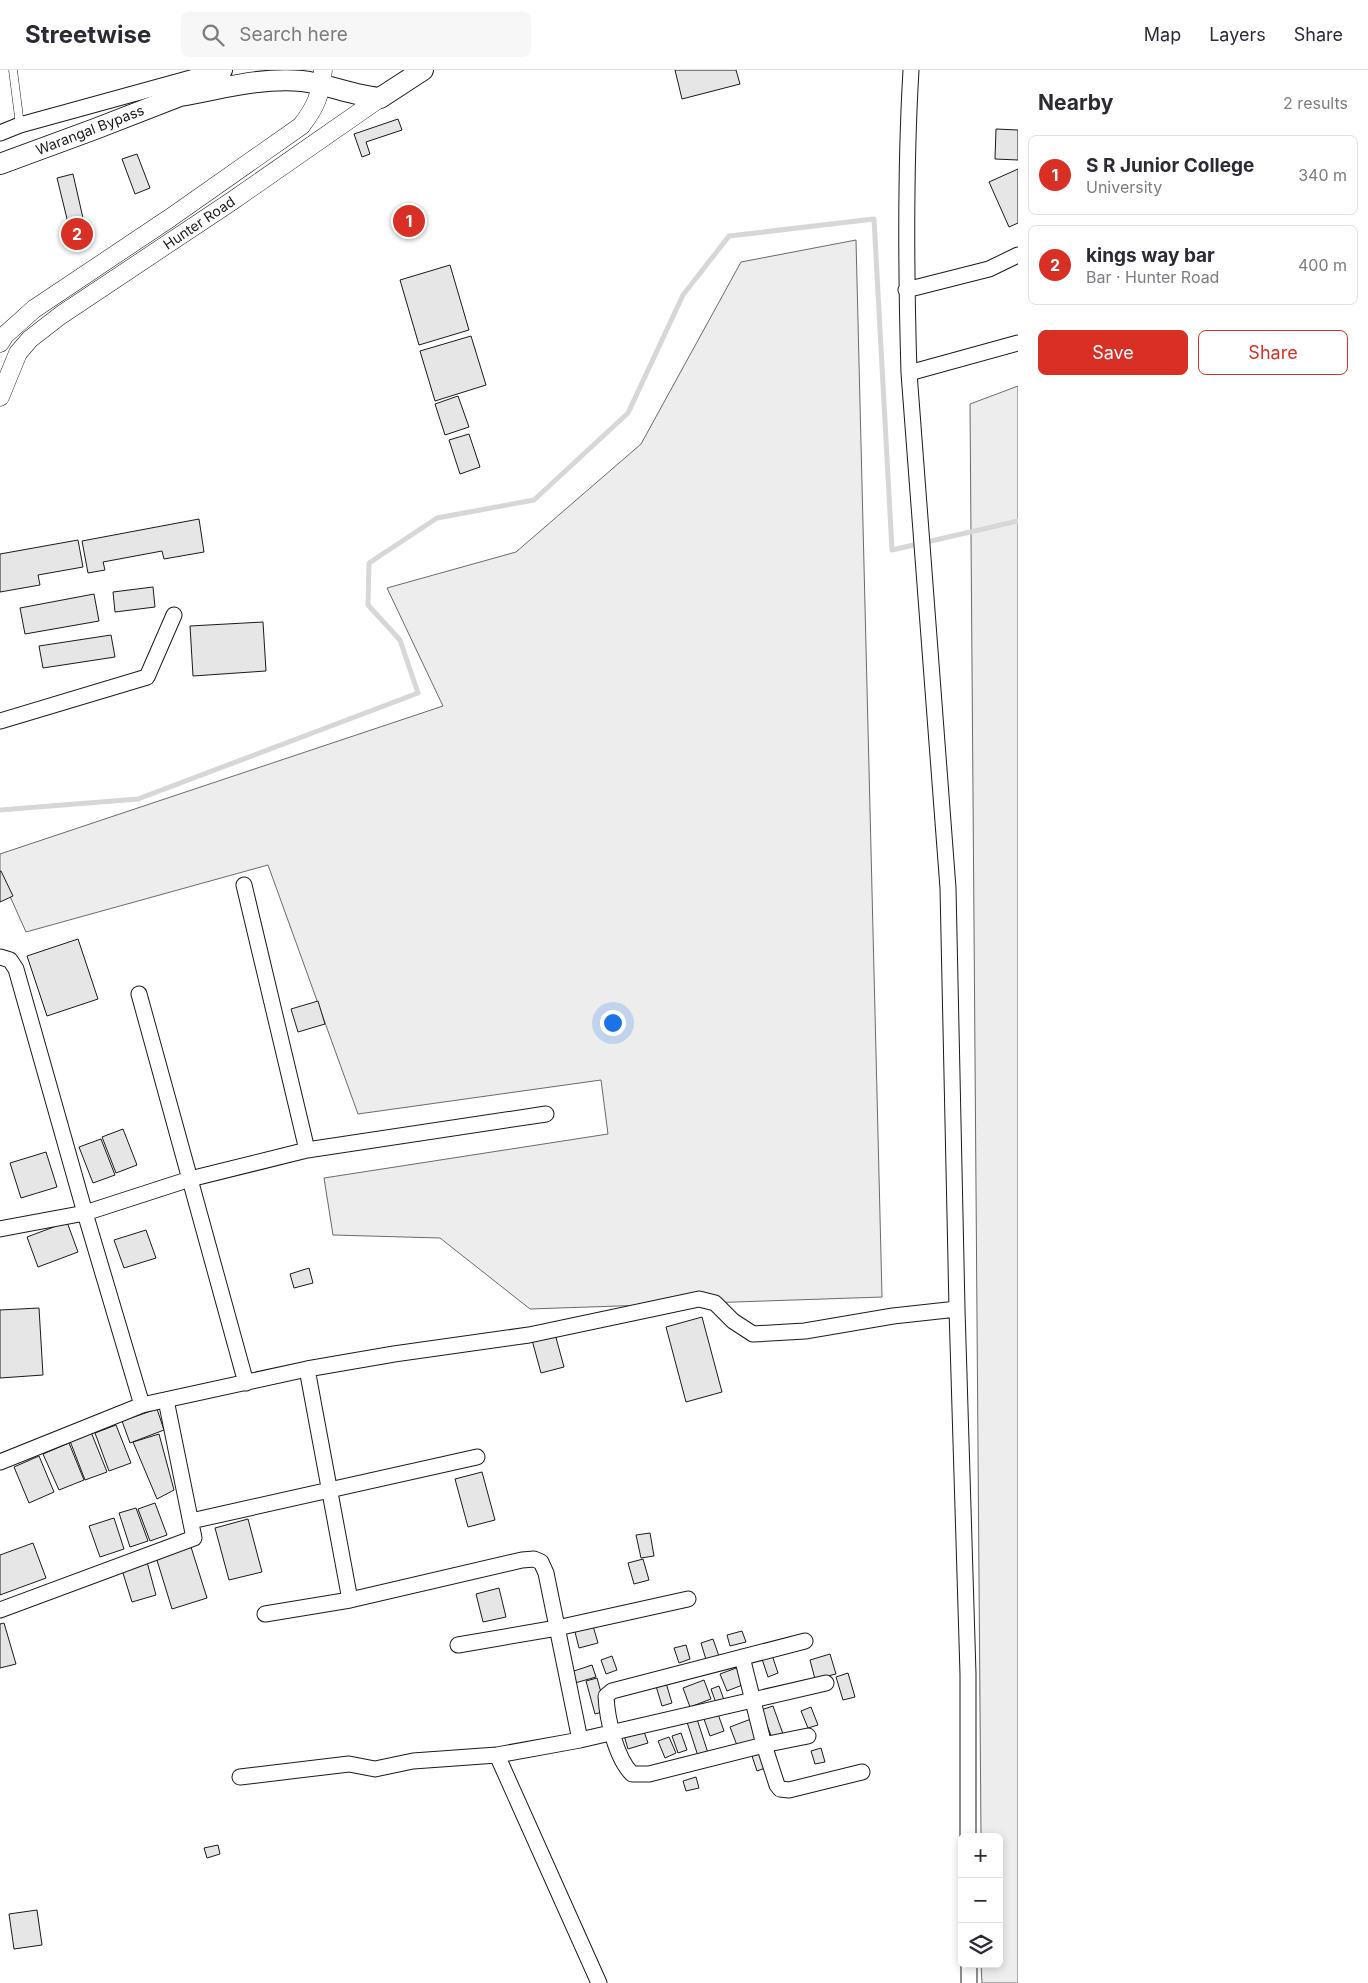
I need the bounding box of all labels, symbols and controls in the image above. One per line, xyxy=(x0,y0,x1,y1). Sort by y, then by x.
search box xyxy=(181,12,531,57)
text: Streetwise xyxy=(25,20,151,49)
icon: search xyxy=(199,21,227,49)
text: Search here xyxy=(239,23,348,46)
text: Map xyxy=(1144,24,1181,45)
text: Layers xyxy=(1209,24,1266,45)
text: Share xyxy=(1294,24,1343,45)
text: Nearby xyxy=(1038,90,1113,115)
text: 2 results xyxy=(1283,93,1348,113)
street label: Warangal Bypass xyxy=(33,101,146,158)
text: S R Junior College xyxy=(1086,154,1254,177)
text: 1 xyxy=(1052,165,1058,185)
text: 340 m xyxy=(1298,165,1347,185)
text: University xyxy=(1086,177,1162,197)
street label: Hunter Road xyxy=(160,192,238,253)
pin: 1 xyxy=(393,202,425,240)
pin: 2 xyxy=(61,215,93,253)
text: kings way bar xyxy=(1086,244,1215,267)
text: 2 xyxy=(1050,255,1060,275)
text: 400 m xyxy=(1298,255,1347,275)
text: Bar · Hunter Road xyxy=(1086,267,1219,287)
button: Save xyxy=(1038,330,1188,375)
button: Share xyxy=(1198,330,1348,375)
your location xyxy=(600,1010,626,1036)
map controls xyxy=(958,1833,1003,1968)
button: + xyxy=(958,1833,1003,1878)
button: − xyxy=(958,1878,1003,1923)
button: layers xyxy=(958,1923,1003,1968)

